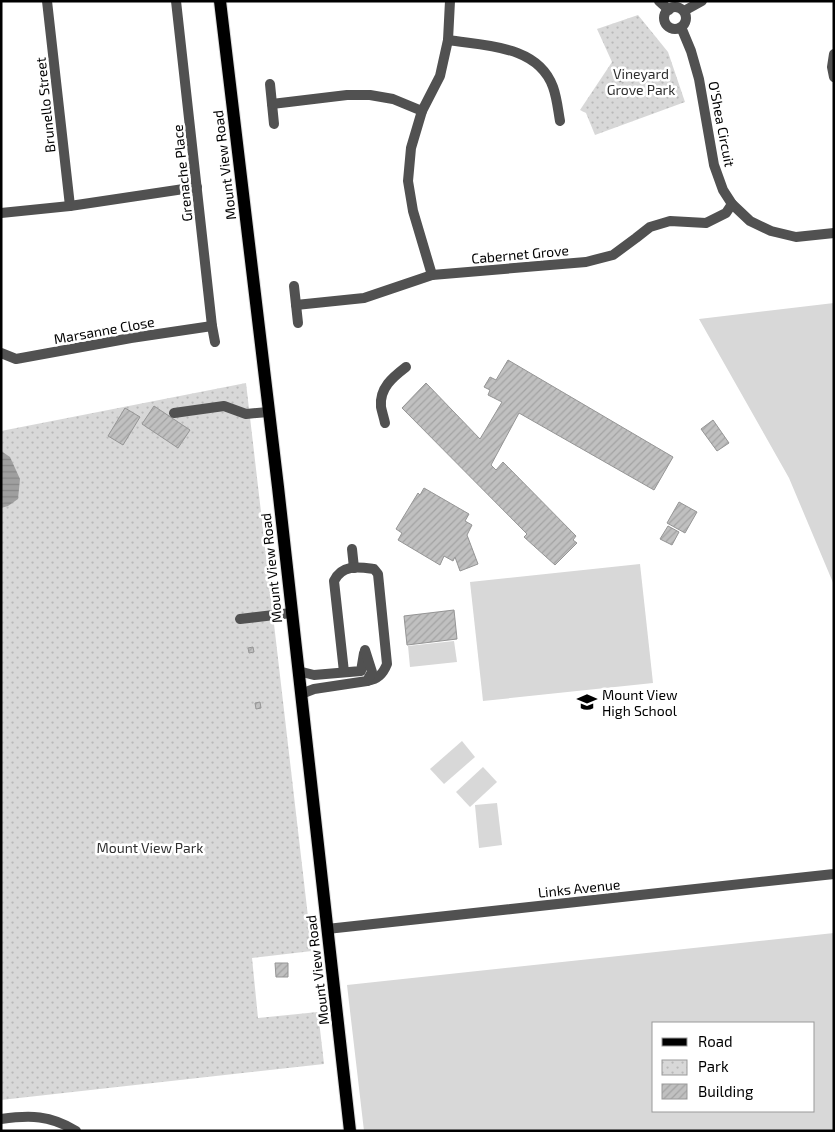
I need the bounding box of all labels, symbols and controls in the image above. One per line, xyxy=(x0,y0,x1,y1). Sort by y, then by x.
street label: Brunello Street xyxy=(32,56,58,154)
park label: Vineyard Grove Park xyxy=(607,65,675,98)
street label: O'Shea Circuit xyxy=(705,80,739,168)
street label: Mount View Road xyxy=(209,109,239,221)
street label: Grenache Place xyxy=(168,124,196,222)
street label: Cabernet Grove xyxy=(471,241,569,267)
street label: Marsanne Close xyxy=(52,313,156,347)
street label: Mount View Road xyxy=(257,512,285,624)
place label: Mount View High School xyxy=(602,686,678,719)
school or university icon: Mount View High School xyxy=(576,691,598,713)
park label: Mount View Park xyxy=(97,839,204,856)
street label: Links Avenue xyxy=(537,875,621,901)
street label: Mount View Road xyxy=(302,914,332,1026)
legend xyxy=(652,1022,815,1112)
text: Road xyxy=(698,1032,733,1050)
text: Park xyxy=(698,1057,729,1075)
text: Building xyxy=(698,1082,754,1100)

